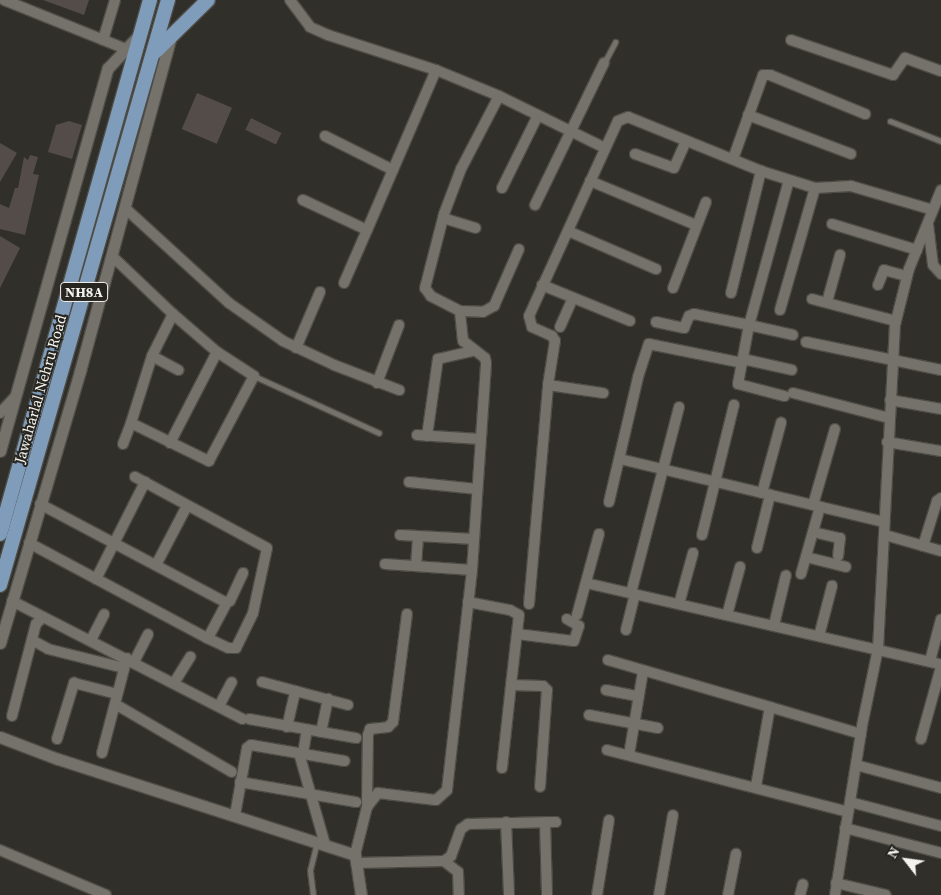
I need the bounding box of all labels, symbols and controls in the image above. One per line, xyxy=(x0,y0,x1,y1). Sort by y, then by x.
road number: NH8A xyxy=(59,280,109,304)
street label: Jawaharlal Nehru Road xyxy=(10,312,70,466)
north arrow xyxy=(881,835,931,885)
text: N xyxy=(882,843,904,862)

